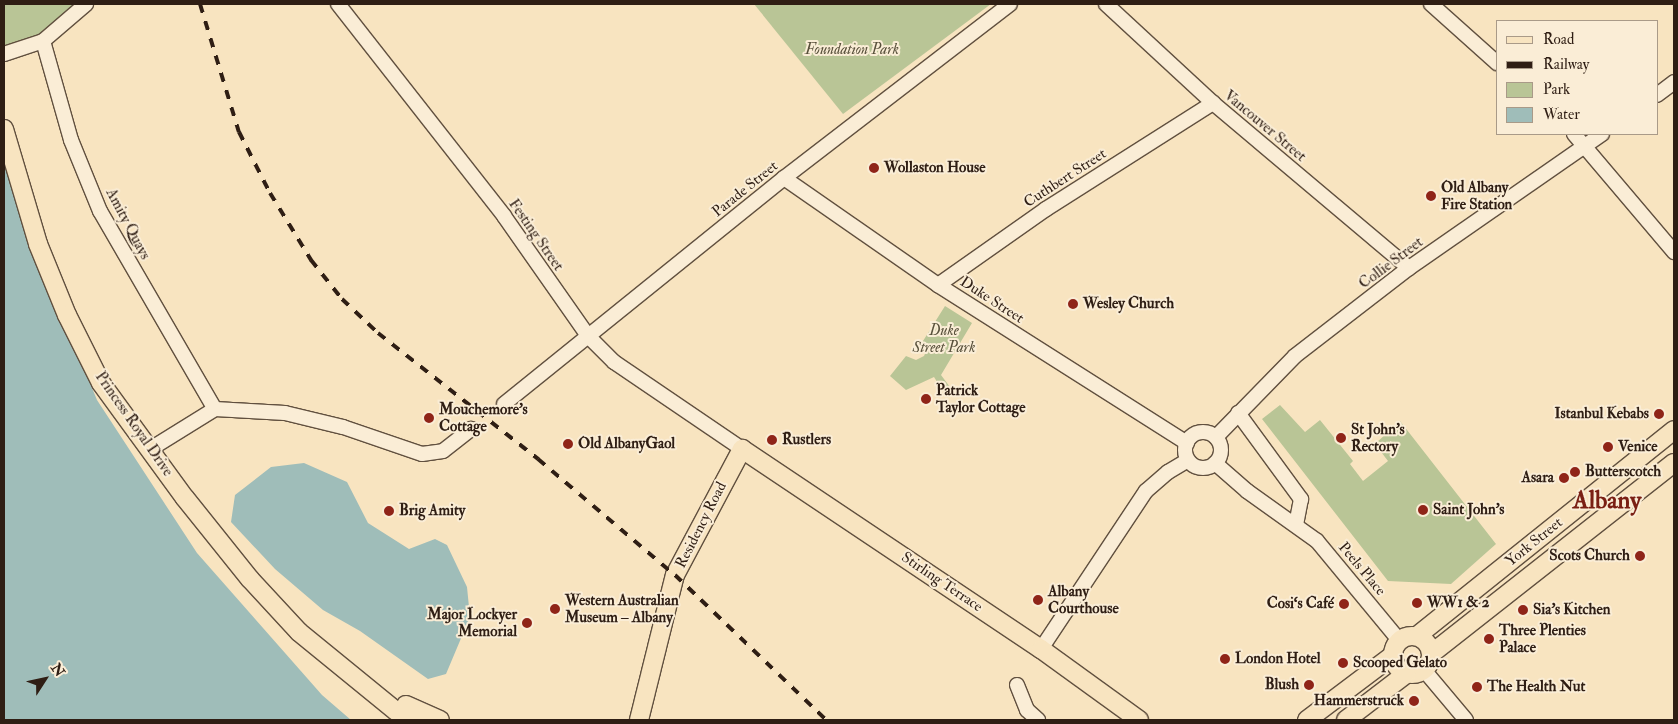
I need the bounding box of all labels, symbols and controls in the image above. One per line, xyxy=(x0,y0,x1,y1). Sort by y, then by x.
legend xyxy=(1496,20,1658,135)
text: Road xyxy=(1543,30,1574,49)
park label: Foundation Park xyxy=(805,41,899,59)
text: Railway xyxy=(1543,55,1589,74)
text: Park xyxy=(1543,80,1570,99)
street label: Vancouver Street xyxy=(1220,86,1310,166)
text: Water xyxy=(1543,105,1580,124)
street label: Cuthbert Street xyxy=(1020,145,1110,211)
street label: Parade Street xyxy=(709,157,781,221)
place label: Wollaston House xyxy=(884,159,985,177)
marker: Wollaston House xyxy=(868,162,880,174)
place label: Old Albany Fire Station xyxy=(1441,178,1512,213)
street label: Amity Quays xyxy=(102,185,154,263)
marker: Old Albany Fire Station xyxy=(1425,190,1437,202)
street label: Festing Street xyxy=(505,196,567,274)
street label: Collie Street xyxy=(1356,233,1426,293)
street label: Duke Street xyxy=(957,273,1027,327)
place label: Wesley Church xyxy=(1083,295,1174,313)
marker: Wesley Church xyxy=(1067,298,1079,310)
park label: Duke Street Park xyxy=(913,321,975,356)
street label: Princess Royal Drive xyxy=(91,368,177,480)
place label: Patrick Taylor Cottage xyxy=(936,381,1025,416)
marker: Patrick Taylor Cottage xyxy=(920,393,932,405)
place label: Mouchemore's Cottage xyxy=(439,400,528,435)
place label: Istanbul Kebabs xyxy=(1554,405,1649,423)
marker: Istanbul Kebabs xyxy=(1653,408,1665,420)
marker: Mouchemore's Cottage xyxy=(423,412,435,424)
place label: St John's Rectory xyxy=(1351,420,1405,455)
place label: Rustlers xyxy=(782,431,831,449)
marker: St John's Rectory xyxy=(1335,432,1347,444)
marker: Rustlers xyxy=(766,434,778,446)
place label: Old AlbanyGaol xyxy=(578,435,675,453)
marker: Old AlbanyGaol xyxy=(562,438,574,450)
place label: Venice xyxy=(1618,438,1658,456)
marker: Venice xyxy=(1602,441,1614,453)
place label: Butterscotch xyxy=(1585,463,1661,481)
marker: Butterscotch xyxy=(1569,466,1581,478)
place label: Asara xyxy=(1521,469,1554,487)
marker: Asara xyxy=(1558,472,1570,484)
street label: Residency Road xyxy=(672,479,730,571)
district label: Albany xyxy=(1573,486,1641,516)
place label: Saint John’s xyxy=(1433,501,1504,519)
place label: Brig Amity xyxy=(399,502,465,520)
marker: Saint John’s xyxy=(1417,504,1429,516)
marker: Brig Amity xyxy=(383,505,395,517)
street label: York Street xyxy=(1502,514,1566,570)
street label: Peels Place xyxy=(1334,539,1390,599)
place label: Scots Church xyxy=(1549,547,1630,565)
street label: Stirling Terrace xyxy=(898,548,986,616)
marker: Scots Church xyxy=(1634,550,1646,562)
place label: Albany Courthouse xyxy=(1048,582,1119,617)
place label: Western Australian Museum – Albany xyxy=(565,591,679,626)
marker: Albany Courthouse xyxy=(1032,594,1044,606)
place label: WW1 & 2 xyxy=(1427,594,1489,612)
place label: Cosi‘s Café xyxy=(1267,595,1334,613)
marker: WW1 & 2 xyxy=(1411,597,1423,609)
marker: Cosi‘s Café xyxy=(1338,598,1350,610)
place label: Sia's Kitchen xyxy=(1533,601,1610,619)
marker: Western Australian Museum – Albany xyxy=(549,603,561,615)
marker: Sia's Kitchen xyxy=(1517,604,1529,616)
place label: Major Lockyer Memorial xyxy=(427,605,517,640)
marker: Major Lockyer Memorial xyxy=(521,617,533,629)
place label: Three Plenties Palace xyxy=(1499,621,1586,656)
marker: Three Plenties Palace xyxy=(1483,633,1495,645)
place label: London Hotel xyxy=(1235,650,1321,668)
marker: London Hotel xyxy=(1219,653,1231,665)
north arrow xyxy=(20,654,70,704)
place label: Scooped Gelato xyxy=(1353,654,1447,672)
marker: Scooped Gelato xyxy=(1337,657,1349,669)
text: N xyxy=(47,660,68,680)
place label: Blush xyxy=(1265,676,1299,694)
place label: The Health Nut xyxy=(1487,678,1585,696)
marker: Blush xyxy=(1303,679,1315,691)
marker: The Health Nut xyxy=(1471,681,1483,693)
place label: Hammerstruck xyxy=(1314,692,1404,710)
marker: Hammerstruck xyxy=(1408,695,1420,707)

